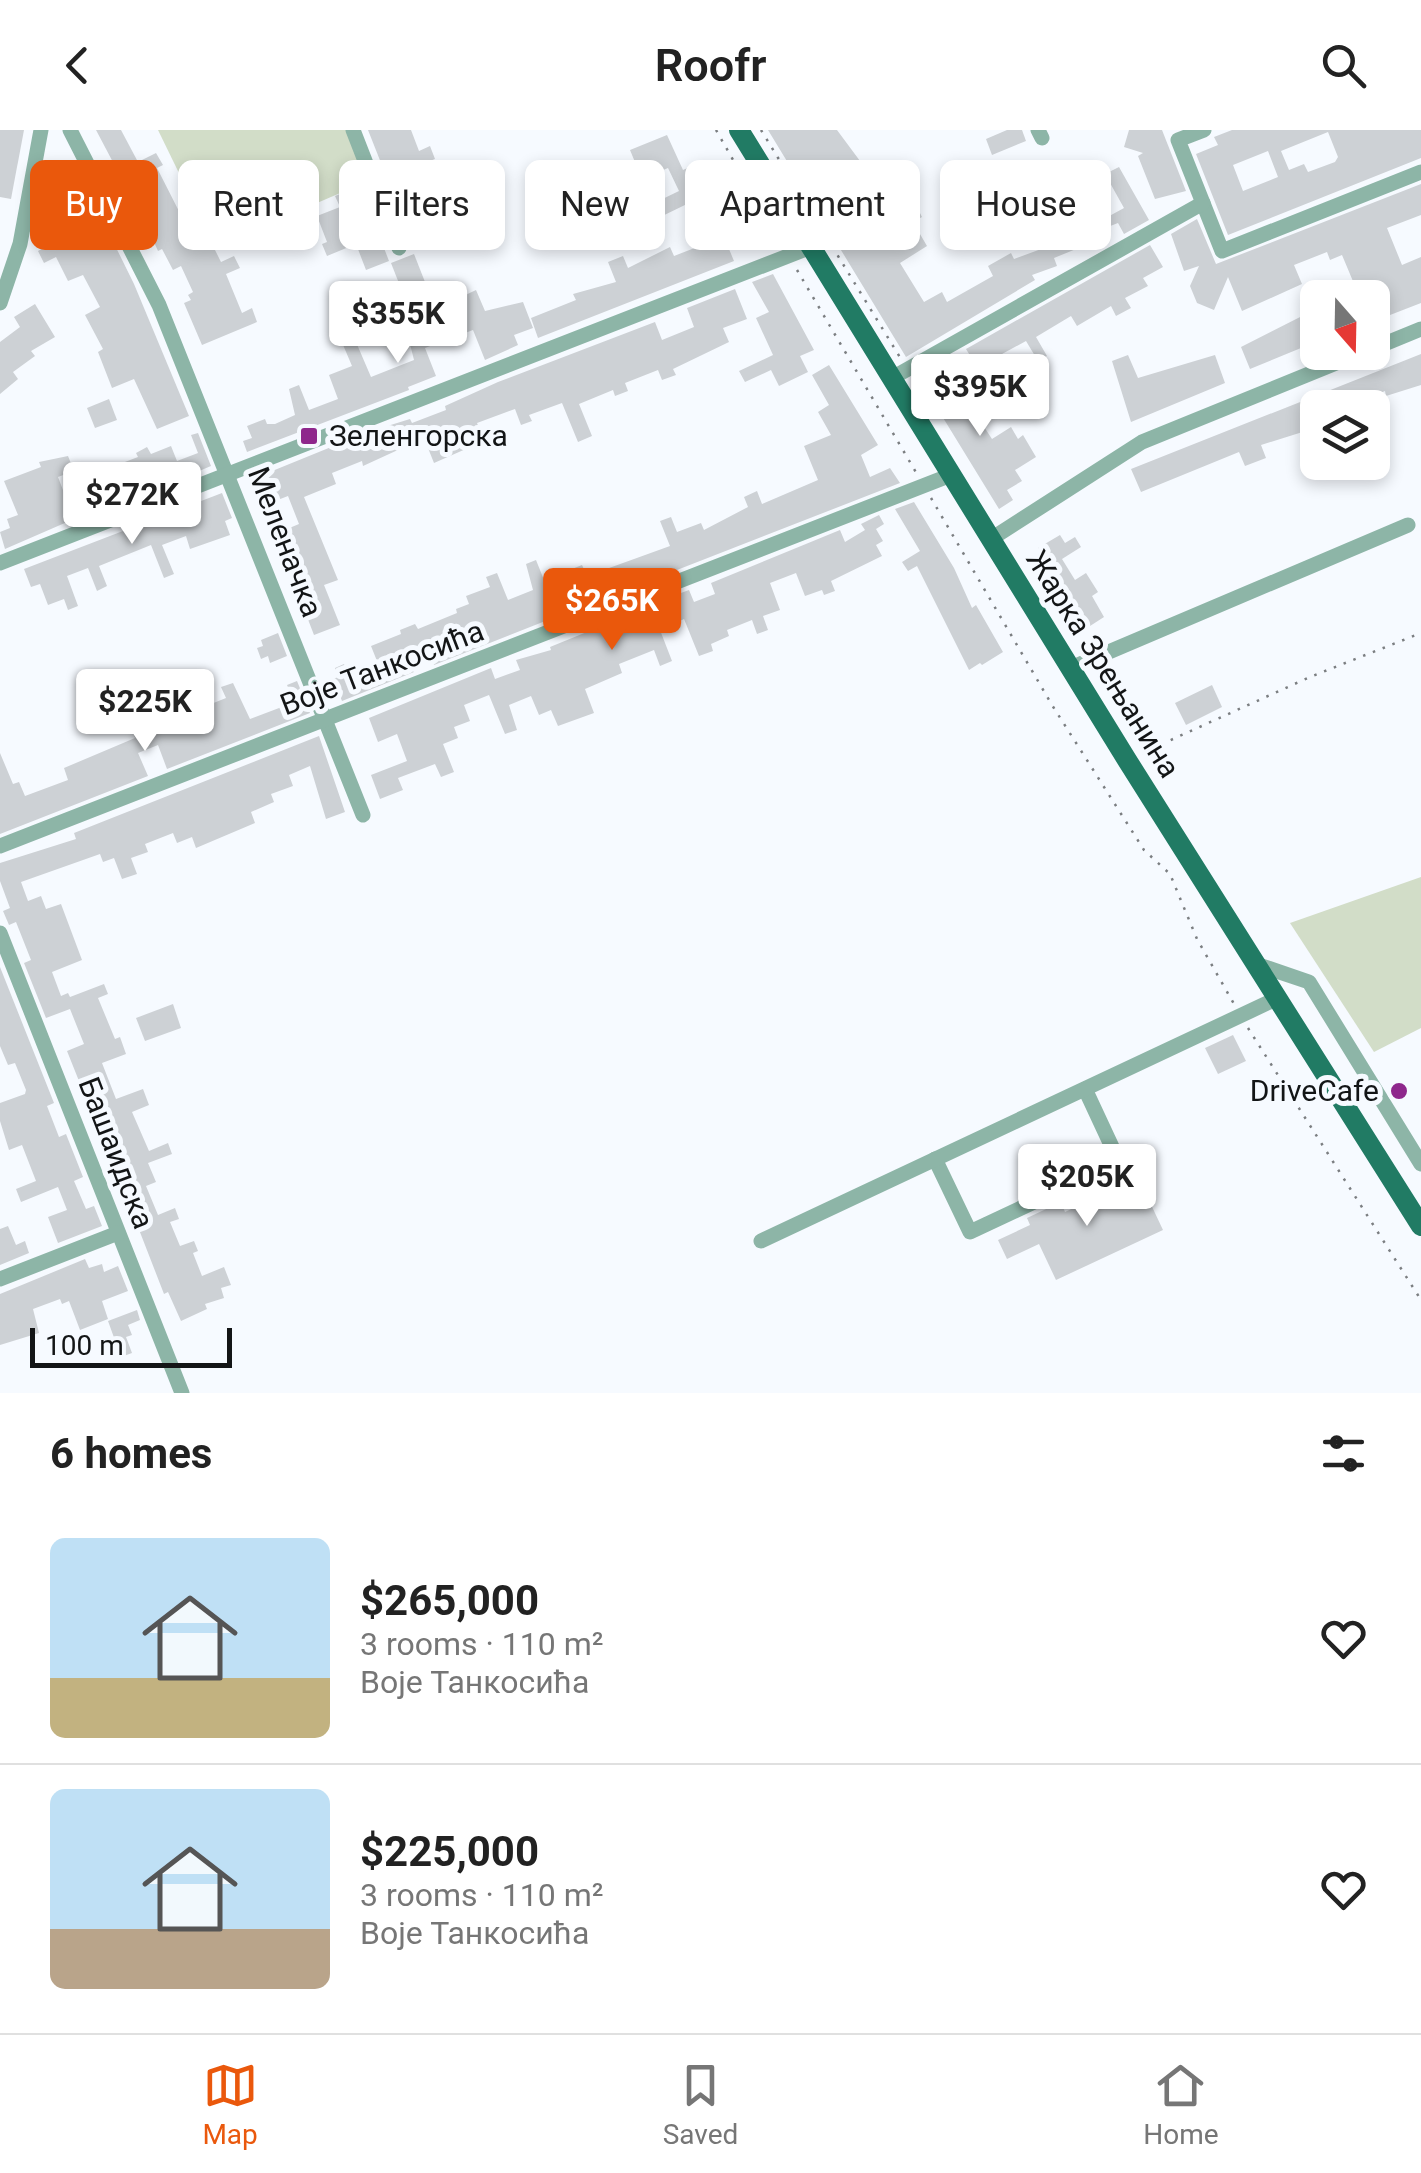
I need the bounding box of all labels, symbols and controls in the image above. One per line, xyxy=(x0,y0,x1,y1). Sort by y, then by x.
icon: back xyxy=(50,38,105,93)
icon: search xyxy=(1316,38,1371,93)
text: Roofr xyxy=(655,39,766,92)
chip: Buy xyxy=(30,160,158,250)
chip: Rent xyxy=(178,160,319,250)
chip: Filters xyxy=(339,160,505,250)
chip: New xyxy=(525,160,665,250)
chip: Apartment xyxy=(685,160,920,250)
chip: House xyxy=(940,160,1111,250)
north arrow xyxy=(1300,280,1390,370)
map controls xyxy=(1300,280,1390,480)
pin: $355K xyxy=(328,281,468,366)
text: $355K xyxy=(351,294,445,332)
pin: $395K xyxy=(910,354,1050,439)
text: $395K xyxy=(933,367,1027,405)
button: layers xyxy=(1300,390,1390,480)
place label: Зеленгорска xyxy=(329,418,508,453)
marker: Зеленгорска xyxy=(298,425,320,447)
pin: $272K xyxy=(62,462,202,547)
street label: Меленачка xyxy=(241,462,330,622)
text: $272K xyxy=(85,475,179,513)
street label: Жарка Зрењанина xyxy=(1019,544,1188,784)
pin: $265K xyxy=(542,568,682,653)
text: $265K xyxy=(565,581,659,619)
street label: Воје Танкосића xyxy=(275,613,488,722)
pin: $225K xyxy=(75,669,215,754)
text: $225K xyxy=(98,682,192,720)
street label: Башаидска xyxy=(72,1072,161,1234)
place label: DriveCafe xyxy=(1250,1073,1379,1108)
marker: DriveCafe xyxy=(1388,1080,1410,1102)
pin: $205K xyxy=(1017,1144,1157,1229)
text: $205K xyxy=(1040,1157,1134,1195)
scale bar xyxy=(30,1323,232,1368)
text: 100 m xyxy=(45,1329,124,1362)
icon: filters xyxy=(1316,1426,1371,1481)
text: 6 homes xyxy=(50,1429,212,1478)
text: $265,000 xyxy=(360,1576,539,1625)
icon: home xyxy=(130,1578,250,1698)
icon: heart xyxy=(1316,1611,1371,1666)
text: 3 rooms · 110 m² xyxy=(360,1625,603,1663)
text: Воје Танкосића xyxy=(360,1663,589,1701)
text: $225,000 xyxy=(360,1827,539,1876)
icon: home xyxy=(130,1829,250,1949)
icon: heart xyxy=(1316,1862,1371,1917)
text: 3 rooms · 110 m² xyxy=(360,1876,603,1914)
text: Воје Танкосића xyxy=(360,1914,589,1952)
tab: Map xyxy=(202,2058,258,2151)
tab: Saved xyxy=(663,2058,738,2151)
tab: Home xyxy=(1143,2058,1219,2151)

